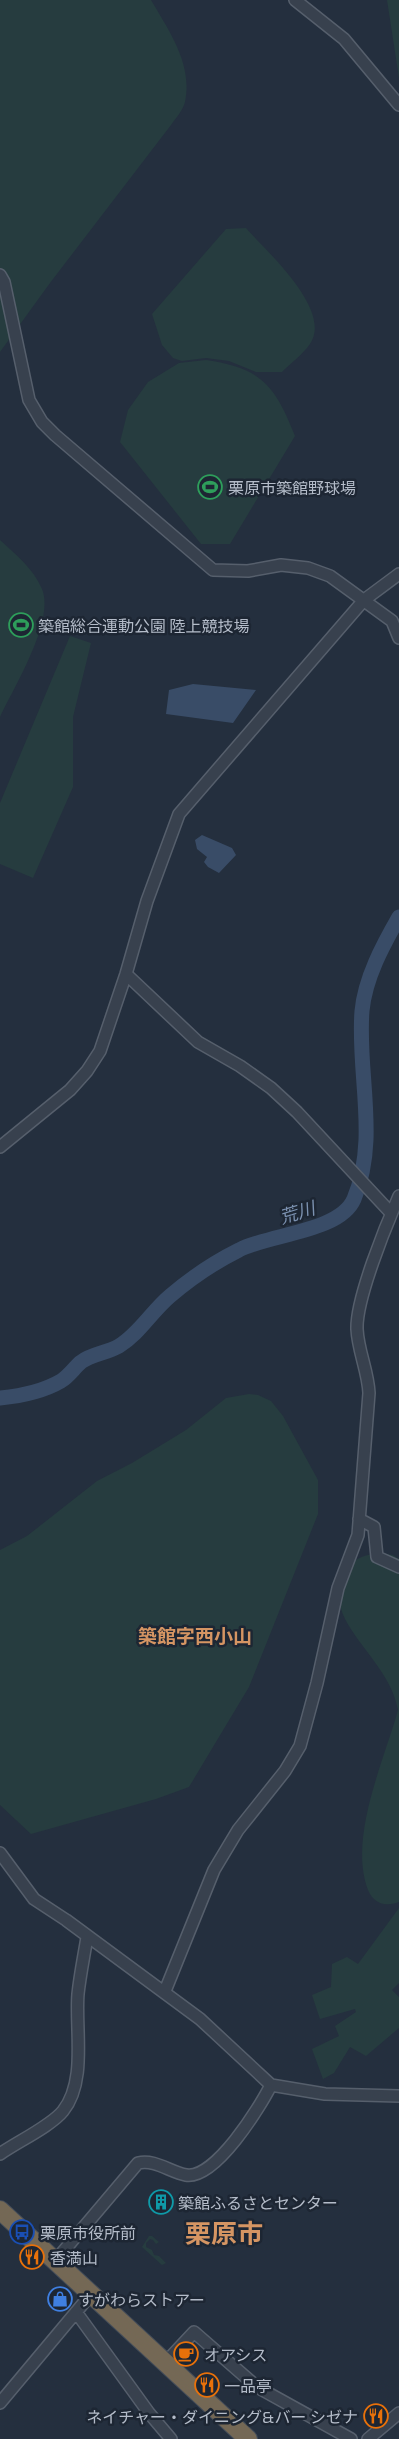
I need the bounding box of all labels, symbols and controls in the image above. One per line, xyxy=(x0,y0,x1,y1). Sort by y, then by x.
sports icon: 栗原市築館野球場 xyxy=(197,474,223,500)
place label: 栗原市築館野球場 xyxy=(228,478,356,497)
sports icon: 築館総合運動公園 陸上競技場 xyxy=(8,612,34,638)
place label: 築館総合運動公園 陸上競技場 xyxy=(38,616,250,635)
water label: 荒川 xyxy=(277,1196,319,1228)
district label: 築館字西小山 xyxy=(138,1624,252,1647)
building icon: 築館ふるさとセンター xyxy=(148,2189,174,2215)
place label: 築館ふるさとセンター xyxy=(178,2193,338,2212)
district label: 栗原市 xyxy=(185,2217,263,2248)
bus stop icon: 栗原市役所前 xyxy=(9,2219,35,2245)
place label: 栗原市役所前 xyxy=(40,2223,136,2242)
restaurant icon: 香満山 xyxy=(19,2244,45,2270)
place label: 香満山 xyxy=(50,2248,98,2267)
shop icon: すがわらストアー xyxy=(47,2286,73,2312)
place label: すがわらストアー xyxy=(78,2290,205,2309)
cafe icon: オアシス xyxy=(173,2341,199,2367)
place label: オアシス xyxy=(204,2345,267,2364)
restaurant icon: 一品亭 xyxy=(194,2372,220,2398)
place label: 一品亭 xyxy=(224,2376,272,2395)
restaurant icon: ネイチャー・ダイニング&バー シゼナ xyxy=(363,2403,389,2429)
place label: ネイチャー・ダイニング&バー シゼナ xyxy=(86,2407,358,2426)

